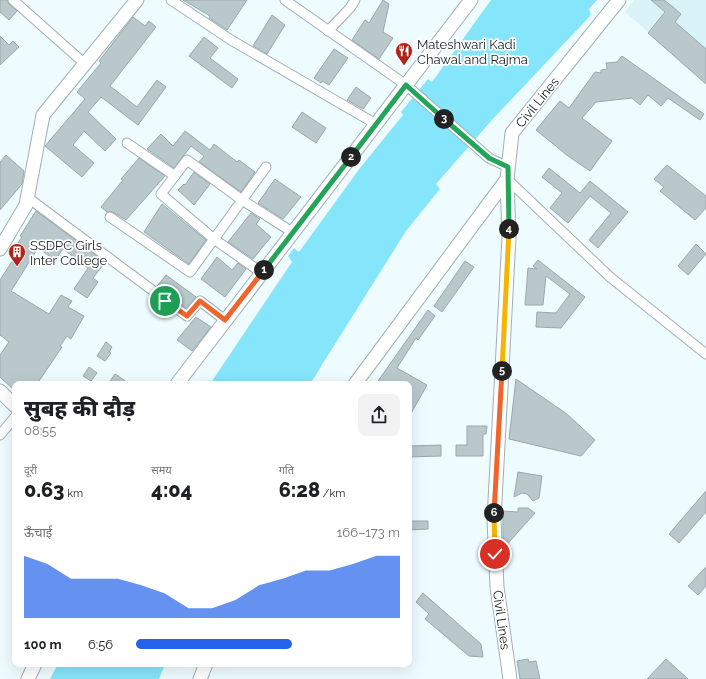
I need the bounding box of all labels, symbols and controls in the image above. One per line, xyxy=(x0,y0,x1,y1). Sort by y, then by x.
place label: Mateshwari Kadi Chawal and Rajma xyxy=(417,37,528,67)
restaurant icon: Mateshwari Kadi Chawal and Rajma xyxy=(394,41,414,66)
street label: Civil Lines xyxy=(513,74,562,130)
pin: 3 xyxy=(434,109,454,129)
text: 3 xyxy=(441,112,447,125)
pin: 2 xyxy=(341,147,361,167)
text: 2 xyxy=(348,150,354,163)
pin: 4 xyxy=(499,219,519,239)
text: 4 xyxy=(506,222,512,235)
place label: SSDPC Girls Inter College xyxy=(30,238,108,268)
building icon: SSDPC Girls Inter College xyxy=(7,242,27,267)
pin: 1 xyxy=(254,260,274,280)
text: 1 xyxy=(261,263,267,276)
pin xyxy=(148,284,182,318)
icon: arrive xyxy=(154,290,176,312)
pin: 5 xyxy=(492,361,512,381)
text: 5 xyxy=(499,364,505,377)
button: share xyxy=(358,394,400,436)
text: सुबह की दौड़ xyxy=(24,395,135,421)
text: 08:55 xyxy=(24,423,56,438)
text: दूरी xyxy=(24,464,37,477)
text: समय xyxy=(151,464,172,477)
text: गति xyxy=(279,464,294,477)
text: 0.63 xyxy=(24,478,64,502)
text: 4:04 xyxy=(151,478,192,502)
text: 6:28 xyxy=(279,478,320,502)
text: km xyxy=(64,487,83,500)
text: /km xyxy=(320,487,345,500)
pin: 6 xyxy=(484,503,504,523)
text: 6 xyxy=(491,506,497,519)
text: ऊँचाई xyxy=(24,525,52,540)
text: 166–173 m xyxy=(337,525,400,540)
pin xyxy=(478,537,512,571)
icon: check xyxy=(484,543,506,565)
street label: Civil Lines xyxy=(490,589,513,651)
text: 100 m xyxy=(24,637,62,652)
text: 6:56 xyxy=(88,637,113,652)

